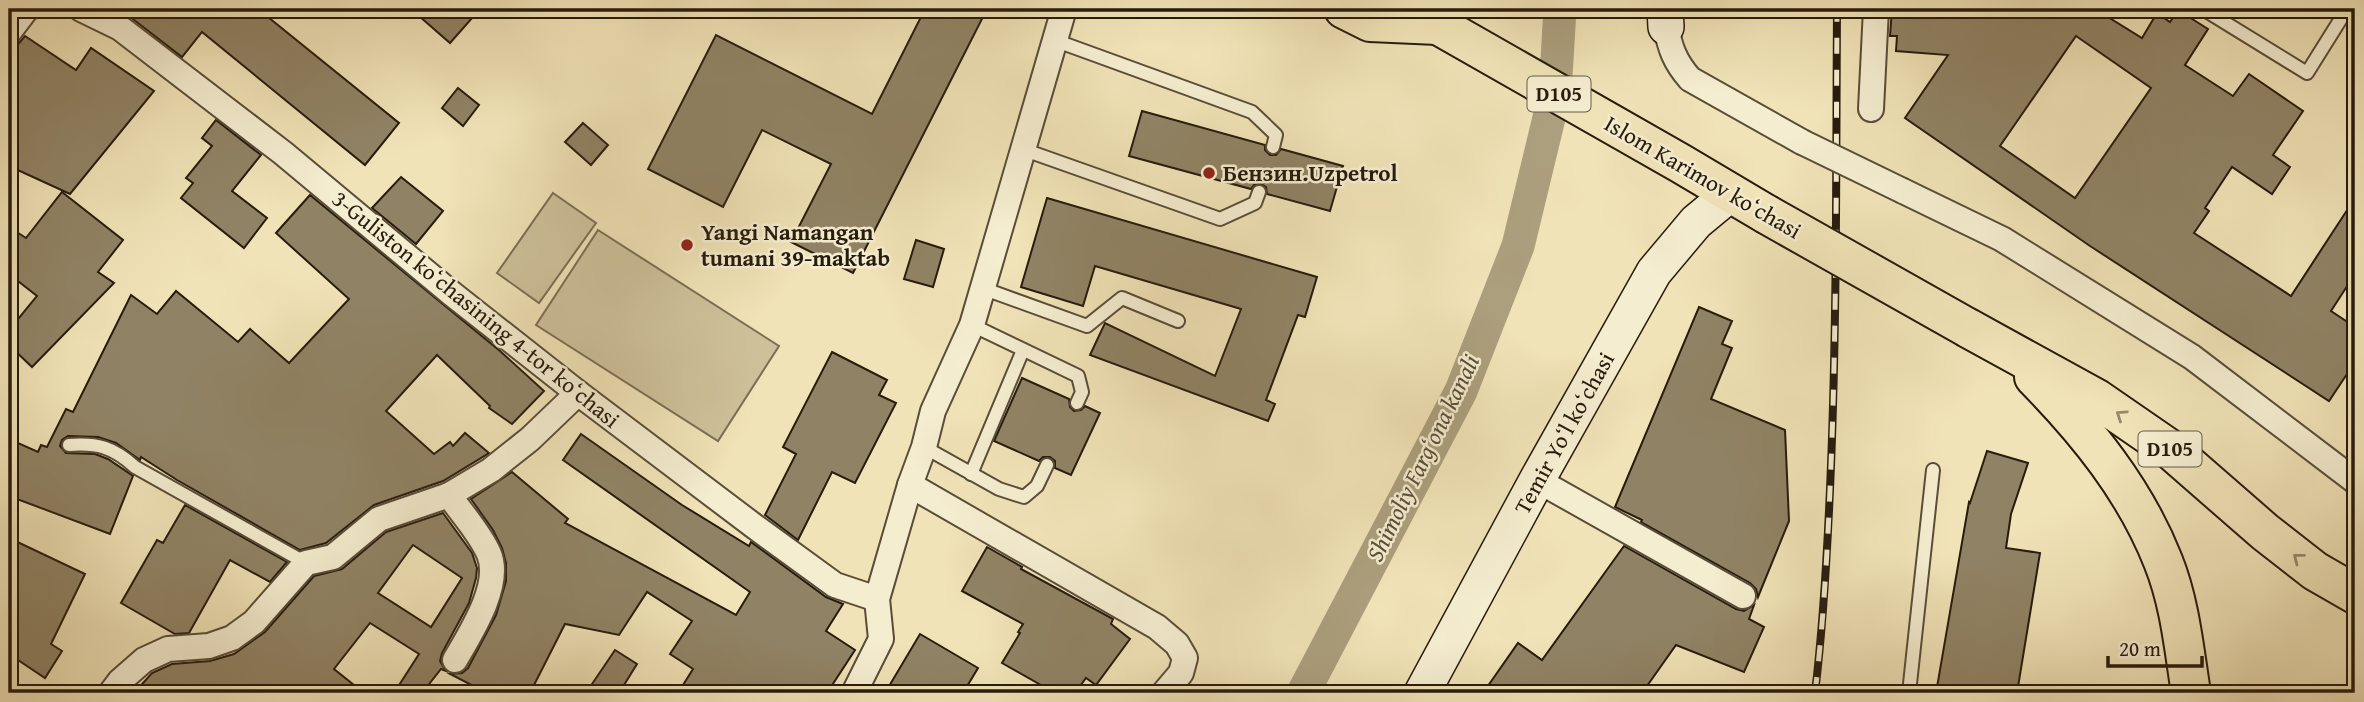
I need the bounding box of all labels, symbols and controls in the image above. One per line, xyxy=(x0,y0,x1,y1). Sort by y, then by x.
road number: D105 xyxy=(1528,76,1590,112)
street label: Islom Karimov koʻchasi xyxy=(1599,107,1808,247)
place label: Бензин.Uzpetrol xyxy=(1223,156,1398,189)
marker: Бензин.Uzpetrol xyxy=(1201,165,1217,181)
street label: 3-Guliston koʻchasining 4-tor koʻchasi xyxy=(325,182,627,435)
place label: Yangi Namangan tumani 39-maktab xyxy=(701,215,890,274)
marker: Yangi Namangan tumani 39-maktab xyxy=(679,237,695,253)
street label: Temir Yoʻl koʻchasi xyxy=(1505,346,1622,520)
water label: Shimoliy Fargʻona kanali xyxy=(1357,348,1488,567)
one-way arrow xyxy=(2116,411,2129,423)
road number: D105 xyxy=(2138,432,2202,466)
one-way arrow xyxy=(2293,553,2305,566)
scale bar xyxy=(2108,625,2203,669)
text: 20 m xyxy=(2119,633,2161,664)

